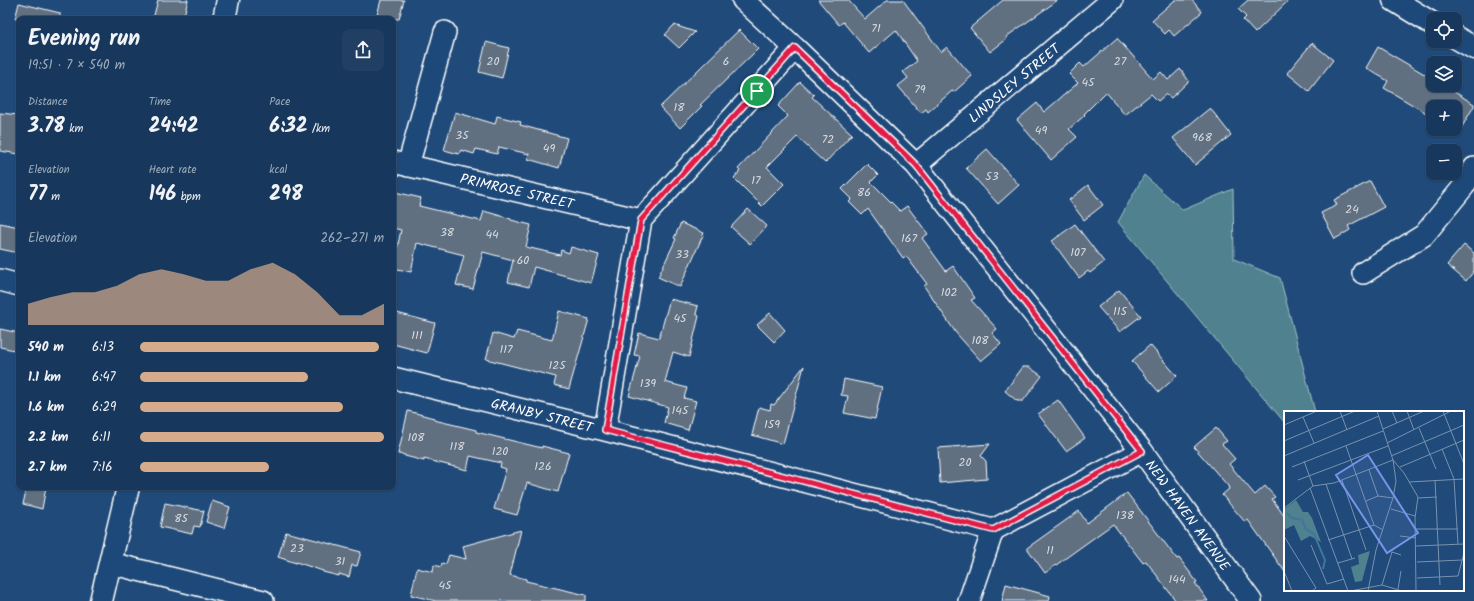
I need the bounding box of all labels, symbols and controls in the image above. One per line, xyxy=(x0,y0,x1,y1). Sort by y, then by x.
map controls xyxy=(1426,12,1462,180)
button: locate xyxy=(1426,12,1462,48)
house number: 71 xyxy=(871,19,881,38)
text: Evening run xyxy=(28,22,140,57)
button: share xyxy=(342,29,384,71)
street label: LINDSLEY STREET xyxy=(964,38,1067,129)
house number: 20 xyxy=(487,52,499,71)
house number: 6 xyxy=(723,52,729,71)
house number: 27 xyxy=(1114,52,1127,71)
text: 19:51 · 7 × 540 m xyxy=(28,55,125,76)
button: layers xyxy=(1426,56,1462,92)
house number: 45 xyxy=(1081,73,1096,92)
pin xyxy=(740,74,774,108)
icon: arrive xyxy=(746,80,768,102)
house number: 79 xyxy=(914,80,926,99)
text: Distance xyxy=(28,93,68,111)
text: Time xyxy=(149,93,171,111)
text: Pace xyxy=(269,93,290,111)
house number: 18 xyxy=(674,98,685,117)
button: + xyxy=(1426,100,1462,136)
text: 3.78 xyxy=(28,111,65,143)
text: 24:42 xyxy=(149,111,199,143)
text: 6:32 xyxy=(269,111,308,143)
text: km xyxy=(65,120,83,138)
text: /km xyxy=(308,120,330,138)
house number: 49 xyxy=(1035,121,1047,140)
house number: 35 xyxy=(455,126,470,145)
house number: 968 xyxy=(1192,128,1213,147)
house number: 72 xyxy=(822,130,834,149)
house number: 49 xyxy=(543,139,555,158)
button: − xyxy=(1426,144,1462,180)
text: Elevation xyxy=(28,161,70,179)
text: Heart rate xyxy=(149,161,196,179)
text: kcal xyxy=(269,161,287,179)
house number: 53 xyxy=(985,167,999,186)
street label: PRIMROSE STREET xyxy=(458,168,577,216)
house number: 17 xyxy=(751,171,761,190)
text: 77 xyxy=(28,179,47,211)
text: 146 xyxy=(149,179,176,211)
text: 298 xyxy=(269,179,303,211)
house number: 86 xyxy=(857,183,871,202)
text: m xyxy=(47,188,60,206)
text: bpm xyxy=(176,188,201,206)
house number: 24 xyxy=(1345,200,1359,219)
house number: 38 xyxy=(440,223,455,242)
house number: 44 xyxy=(485,225,499,244)
text: Elevation xyxy=(28,228,77,249)
text: 262–271 m xyxy=(321,228,384,249)
house number: 167 xyxy=(901,229,917,248)
house number: 107 xyxy=(1070,243,1086,262)
house number: 33 xyxy=(675,245,689,264)
house number: 60 xyxy=(517,251,529,270)
house number: 102 xyxy=(941,283,957,302)
house number: 115 xyxy=(1113,302,1129,321)
house number: 45 xyxy=(673,309,688,328)
house number: 111 xyxy=(411,326,423,345)
house number: 108 xyxy=(972,331,989,350)
text: 540 m xyxy=(28,337,64,358)
text: 6:13 xyxy=(92,337,114,358)
house number: 117 xyxy=(499,340,513,359)
house number: 125 xyxy=(548,356,567,375)
text: 1.1 km xyxy=(28,367,61,388)
text: 6:47 xyxy=(92,367,116,388)
house number: 139 xyxy=(640,374,656,393)
street label: GRANBY STREET xyxy=(489,393,596,440)
text: 1.6 km xyxy=(28,397,64,418)
text: 6:29 xyxy=(92,397,116,418)
house number: 145 xyxy=(672,401,690,420)
inset map xyxy=(1284,411,1464,591)
house number: 159 xyxy=(764,415,780,434)
text: 2.2 km xyxy=(28,427,68,448)
text: 6:11 xyxy=(92,427,111,448)
house number: 108 xyxy=(408,428,425,447)
house number: 118 xyxy=(450,437,465,456)
house number: 120 xyxy=(492,442,508,461)
house number: 20 xyxy=(959,453,971,472)
street label: NEW HAVEN AVENUE xyxy=(1139,455,1236,577)
text: 2.7 km xyxy=(28,457,67,478)
text: 7:16 xyxy=(92,457,113,478)
house number: 126 xyxy=(534,457,552,476)
house number: 138 xyxy=(1116,506,1135,525)
house number: 85 xyxy=(174,509,189,528)
house number: 23 xyxy=(290,539,304,558)
house number: 11 xyxy=(1046,541,1054,560)
house number: 31 xyxy=(335,552,346,571)
house number: 144 xyxy=(1169,570,1186,589)
house number: 45 xyxy=(438,576,453,595)

